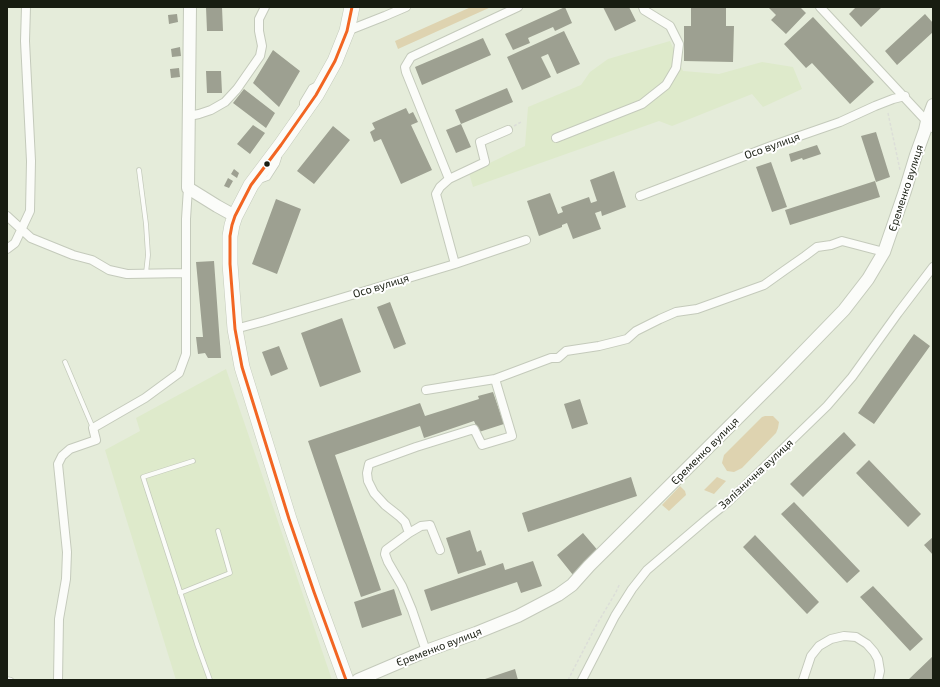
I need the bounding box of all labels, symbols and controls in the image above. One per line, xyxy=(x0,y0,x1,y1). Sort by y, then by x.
street label: Осо вулиця xyxy=(742,130,802,162)
street label: Єременко вулиця xyxy=(886,143,926,233)
unlabelled marker xyxy=(262,159,272,169)
street label: Осо вулиця xyxy=(351,271,411,301)
street label: Єременко вулиця xyxy=(668,414,742,488)
street label: Залізнична вулиця xyxy=(716,436,796,512)
street label: Єременко вулиця xyxy=(394,625,484,669)

